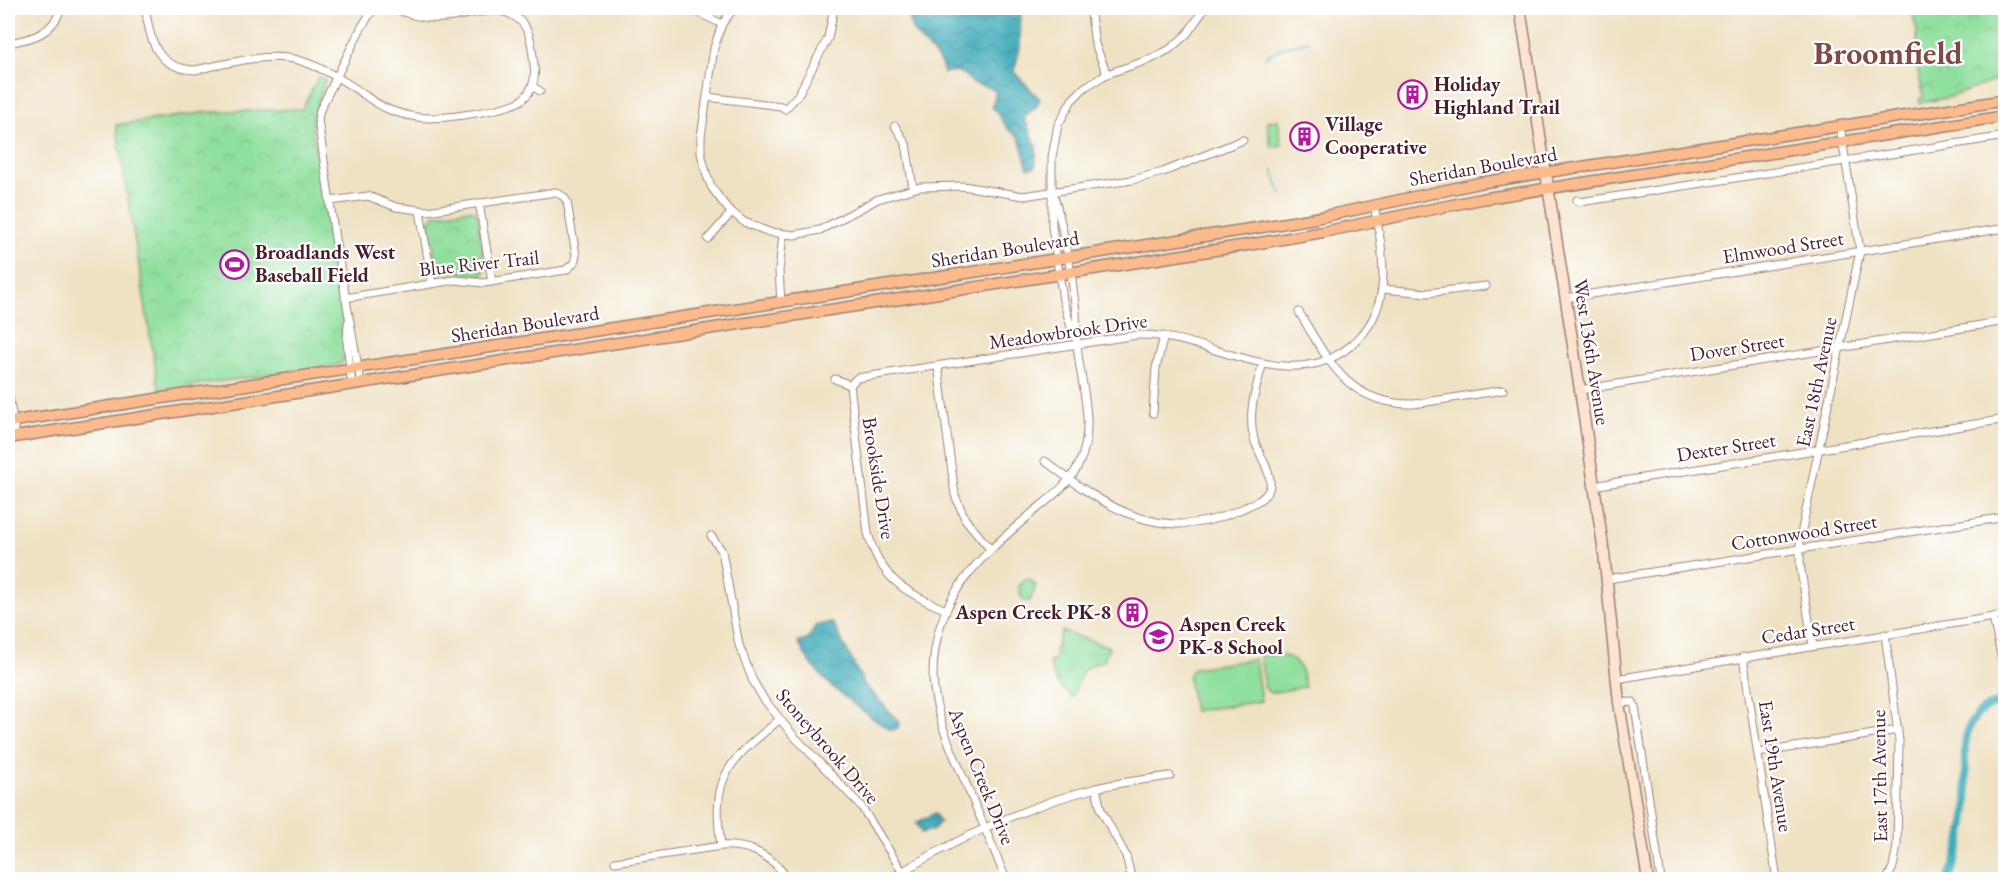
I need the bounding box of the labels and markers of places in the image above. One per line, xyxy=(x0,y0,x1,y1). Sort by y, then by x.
place label: Holiday Highland Trail xyxy=(1434,71,1560,120)
building icon: Holiday Highland Trail xyxy=(1397,79,1429,111)
place label: Village Cooperative xyxy=(1325,111,1427,160)
building icon: Village Cooperative xyxy=(1288,120,1320,152)
place label: Broadlands West Baseball Field xyxy=(255,239,396,288)
sports icon: Broadlands West Baseball Field xyxy=(218,248,250,280)
building icon: Aspen Creek PK-8 xyxy=(1116,596,1148,628)
place label: Aspen Creek PK-8 xyxy=(954,599,1111,625)
place label: Aspen Creek PK-8 School xyxy=(1178,611,1287,660)
school or university icon: Aspen Creek PK-8 School xyxy=(1142,620,1174,652)

